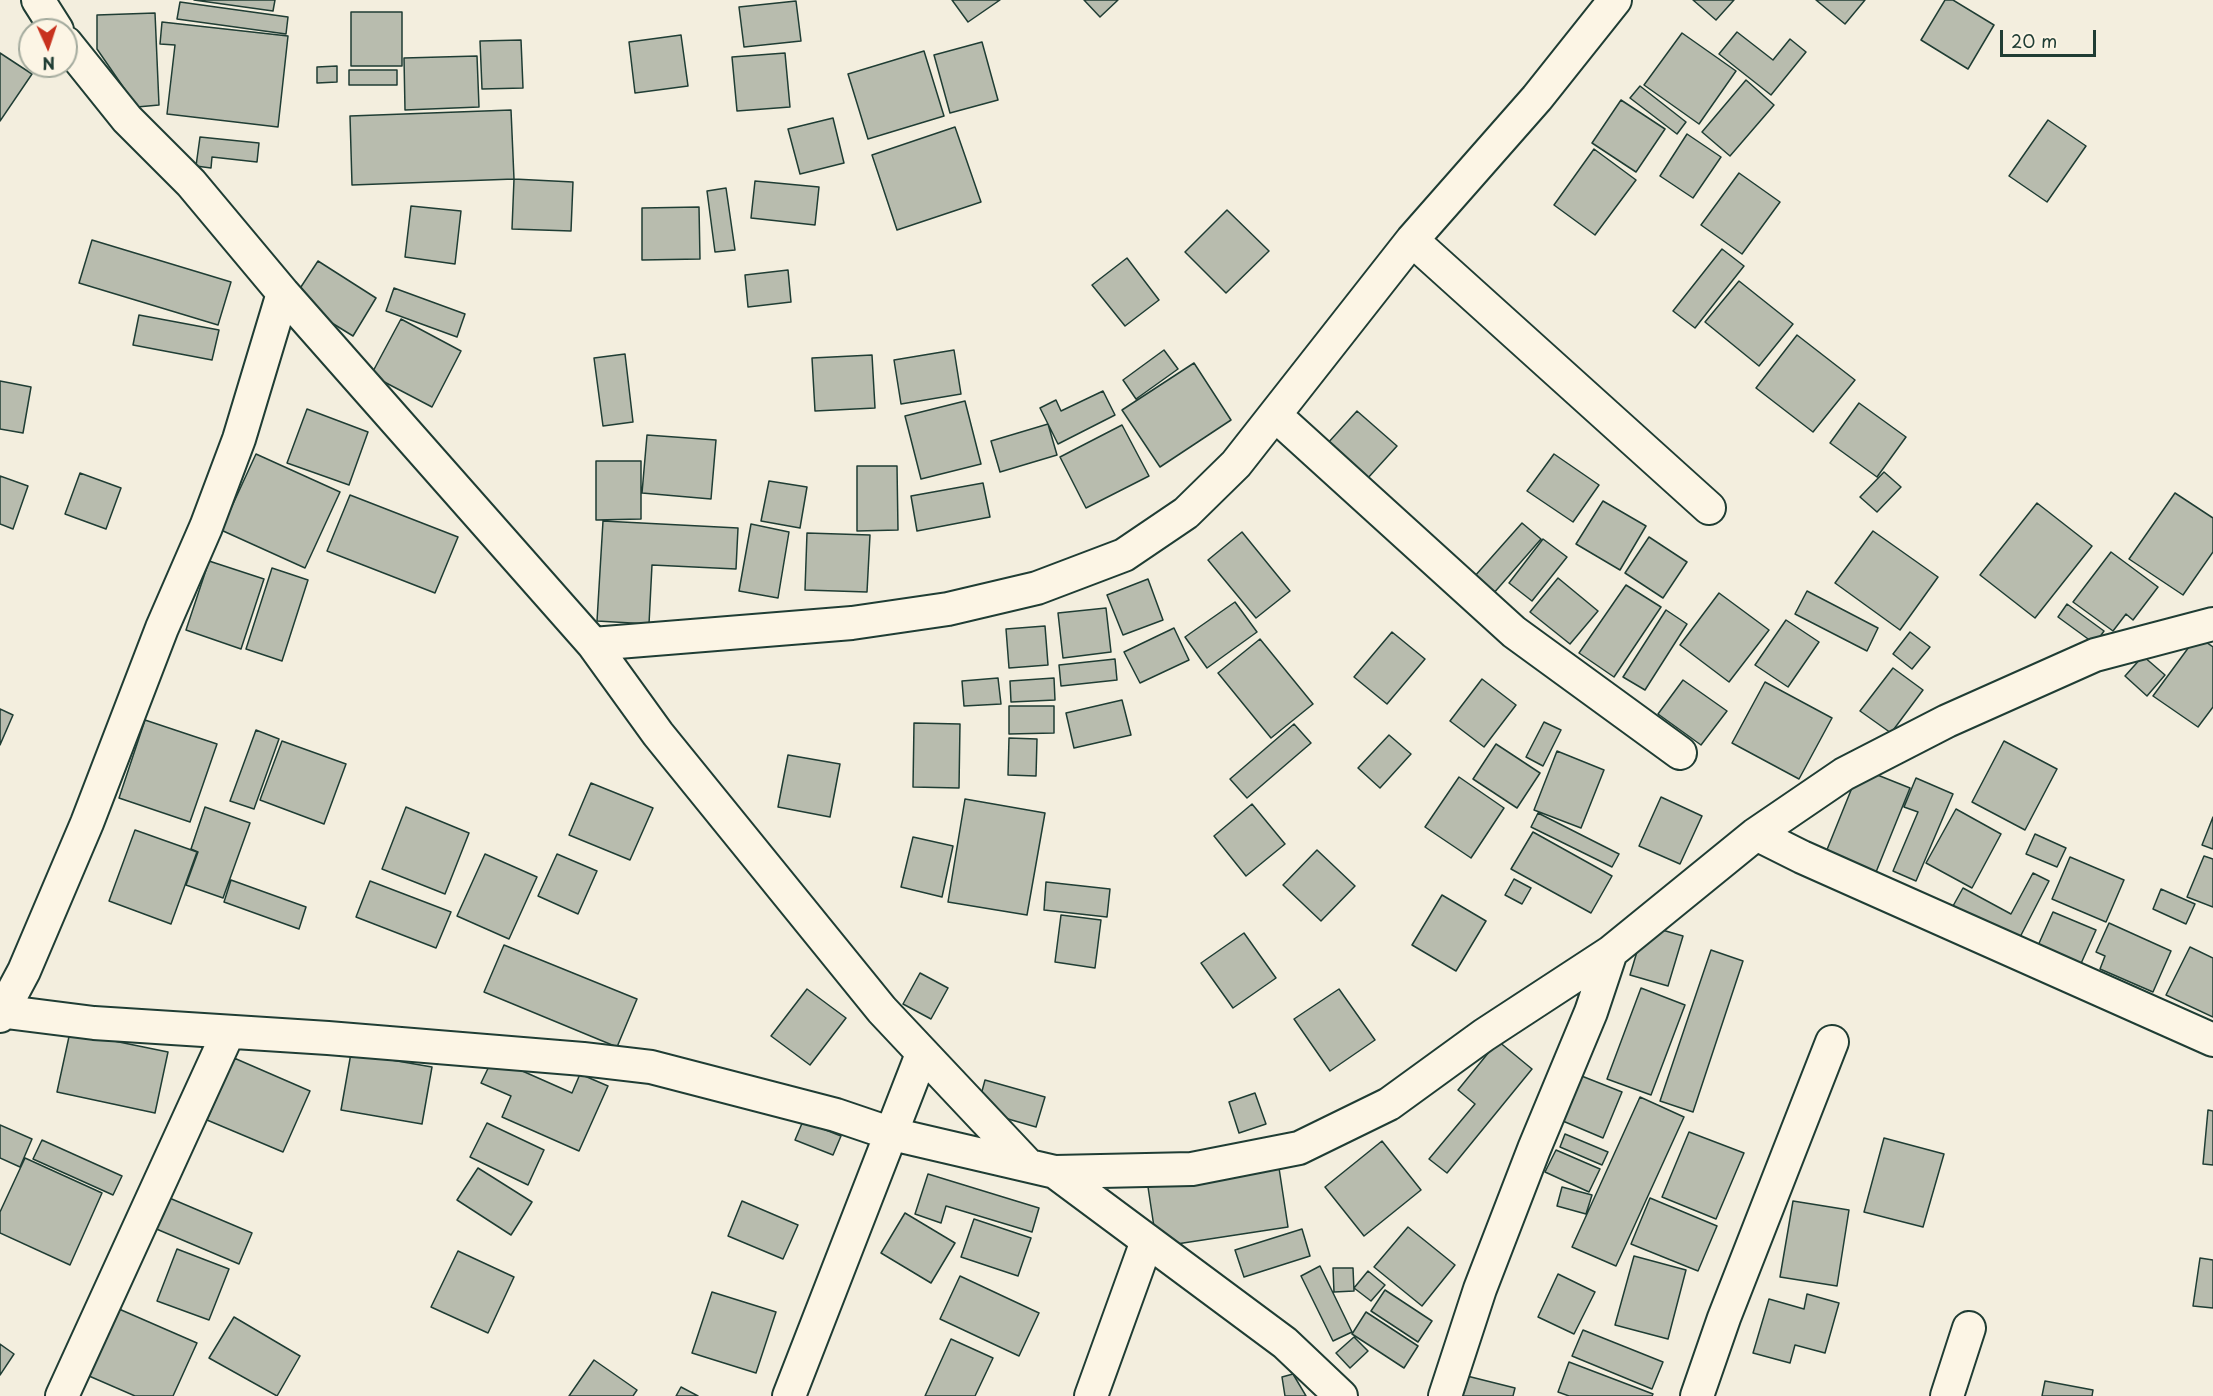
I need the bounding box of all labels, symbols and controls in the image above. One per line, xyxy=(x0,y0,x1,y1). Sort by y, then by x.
north arrow xyxy=(18,18,78,78)
scale bar xyxy=(2003,18,2099,56)
text: 20 m xyxy=(2011,27,2057,54)
text: N xyxy=(42,52,56,76)

